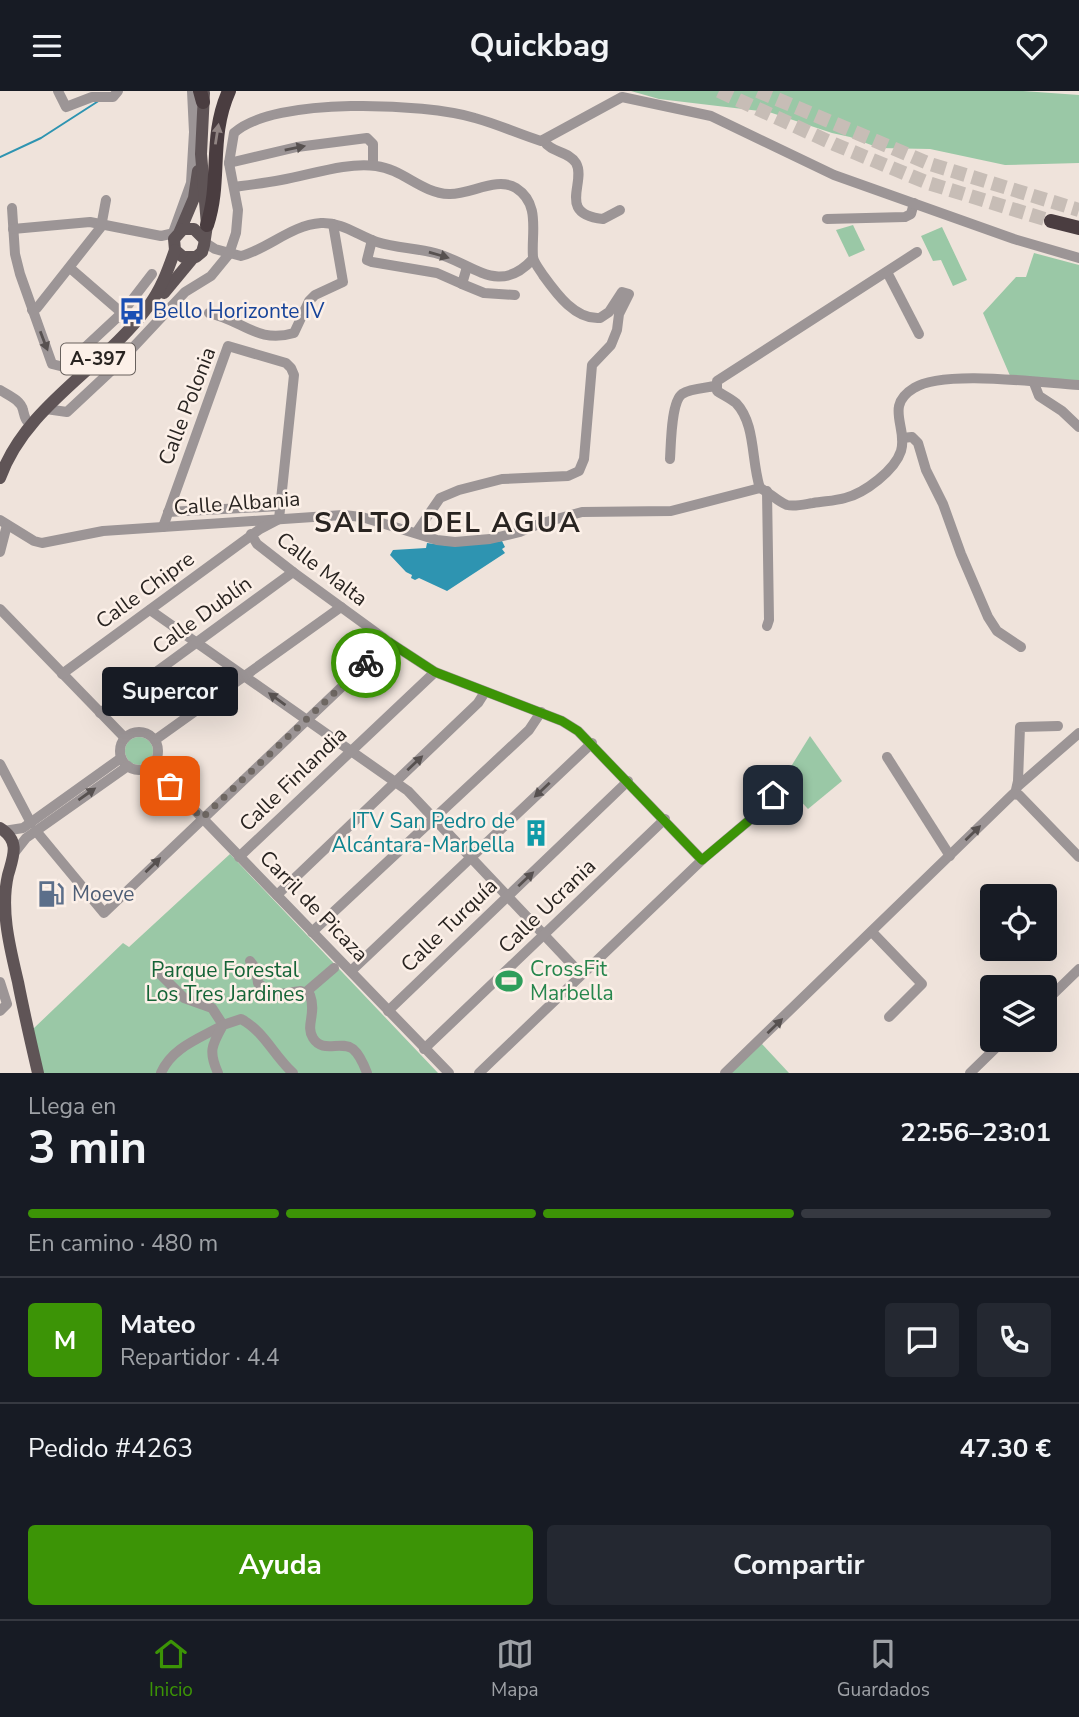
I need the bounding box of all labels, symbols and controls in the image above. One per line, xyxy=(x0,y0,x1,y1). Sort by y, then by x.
text: Quickbag xyxy=(469,24,610,67)
icon: menu xyxy=(28,27,66,65)
icon: heart xyxy=(1013,27,1051,65)
one-way arrow xyxy=(212,123,223,145)
one-way arrow xyxy=(284,142,306,153)
one-way arrow xyxy=(428,250,449,260)
bus stop icon: Bello Horizonte IV xyxy=(117,296,147,326)
place label: Bello Horizonte IV xyxy=(153,297,325,325)
one-way arrow xyxy=(38,331,49,352)
road number: A-397 xyxy=(61,343,135,375)
street label: Calle Polonia xyxy=(152,343,222,469)
street label: Calle Albania xyxy=(173,485,301,521)
district label: SALTO DEL AGUA xyxy=(314,504,582,542)
street label: Calle Malta xyxy=(271,525,373,613)
street label: Calle Chipre xyxy=(90,545,200,635)
street label: Calle Dublín xyxy=(147,569,257,661)
courier xyxy=(331,628,401,698)
icon: bike xyxy=(347,644,385,682)
callout: Supercor xyxy=(102,667,238,716)
text: Supercor xyxy=(122,676,218,707)
one-way arrow xyxy=(268,692,286,706)
street label: Calle Finlandia xyxy=(233,720,353,838)
one-way arrow xyxy=(406,755,424,771)
pin xyxy=(140,756,200,816)
pin xyxy=(743,765,803,825)
icon: bag xyxy=(151,767,189,805)
icon: home xyxy=(754,776,792,814)
one-way arrow xyxy=(534,781,551,797)
one-way arrow xyxy=(78,787,96,801)
place label: ITV San Pedro de Alcántara-Marbella xyxy=(331,807,515,859)
building icon: ITV San Pedro de Alcántara-Marbella xyxy=(521,818,551,848)
one-way arrow xyxy=(965,825,982,842)
street label: Carril de Picaza xyxy=(254,844,374,968)
street label: Calle Ucrania xyxy=(492,852,602,960)
one-way arrow xyxy=(144,858,161,874)
one-way arrow xyxy=(517,871,534,887)
street label: Calle Turquía xyxy=(395,872,503,978)
fuel station icon: Moeve xyxy=(36,879,66,909)
place label: Moeve xyxy=(72,880,135,908)
map controls xyxy=(980,884,1057,1052)
button: locate xyxy=(980,884,1057,961)
place label: CrossFit Marbella xyxy=(530,955,614,1007)
park label: Parque Forestal Los Tres Jardines xyxy=(145,956,305,1008)
sports icon: CrossFit Marbella xyxy=(494,966,524,996)
button: layers xyxy=(980,975,1057,1052)
one-way arrow xyxy=(766,1017,783,1034)
text: Llega en xyxy=(28,1091,116,1122)
text: 22:56–23:01 xyxy=(900,1115,1051,1150)
text: 3 min xyxy=(28,1116,147,1179)
text: En camino · 480 m xyxy=(28,1228,218,1259)
button: chat xyxy=(885,1303,959,1377)
button: phone xyxy=(977,1303,1051,1377)
text: Mateo xyxy=(120,1307,196,1342)
text: M xyxy=(54,1323,76,1358)
text: Repartidor · 4.4 xyxy=(120,1342,280,1373)
text: Pedido #4263 xyxy=(28,1431,193,1466)
text: 47.30 € xyxy=(960,1431,1051,1466)
button: Ayuda xyxy=(28,1525,533,1605)
button: Compartir xyxy=(547,1525,1051,1605)
tab: Inicio xyxy=(149,1635,193,1703)
tab: Mapa xyxy=(491,1635,539,1703)
tab: Guardados xyxy=(837,1635,930,1703)

